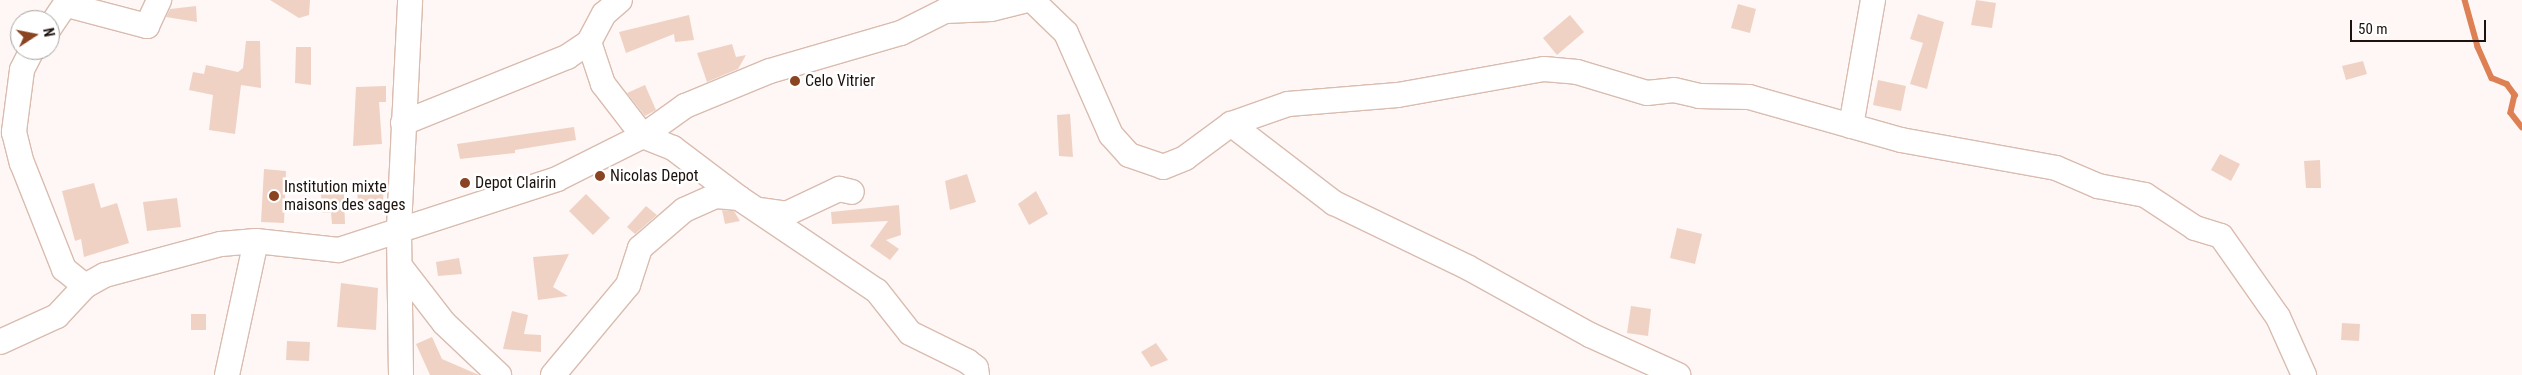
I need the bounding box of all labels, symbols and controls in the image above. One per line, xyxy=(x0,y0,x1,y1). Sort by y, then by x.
north arrow xyxy=(10,10,60,60)
scale bar xyxy=(2352,10,2488,42)
text: 50 m xyxy=(2358,20,2388,38)
text: N xyxy=(40,27,57,38)
place label: Celo Vitrier xyxy=(805,71,875,91)
marker: Celo Vitrier xyxy=(789,75,801,87)
place label: Nicolas Depot xyxy=(610,166,699,186)
marker: Nicolas Depot xyxy=(594,170,606,182)
place label: Depot Clairin xyxy=(475,173,556,193)
place label: Institution mixte maisons des sages xyxy=(284,177,405,215)
marker: Depot Clairin xyxy=(459,177,471,189)
marker: Institution mixte maisons des sages xyxy=(268,190,280,202)

